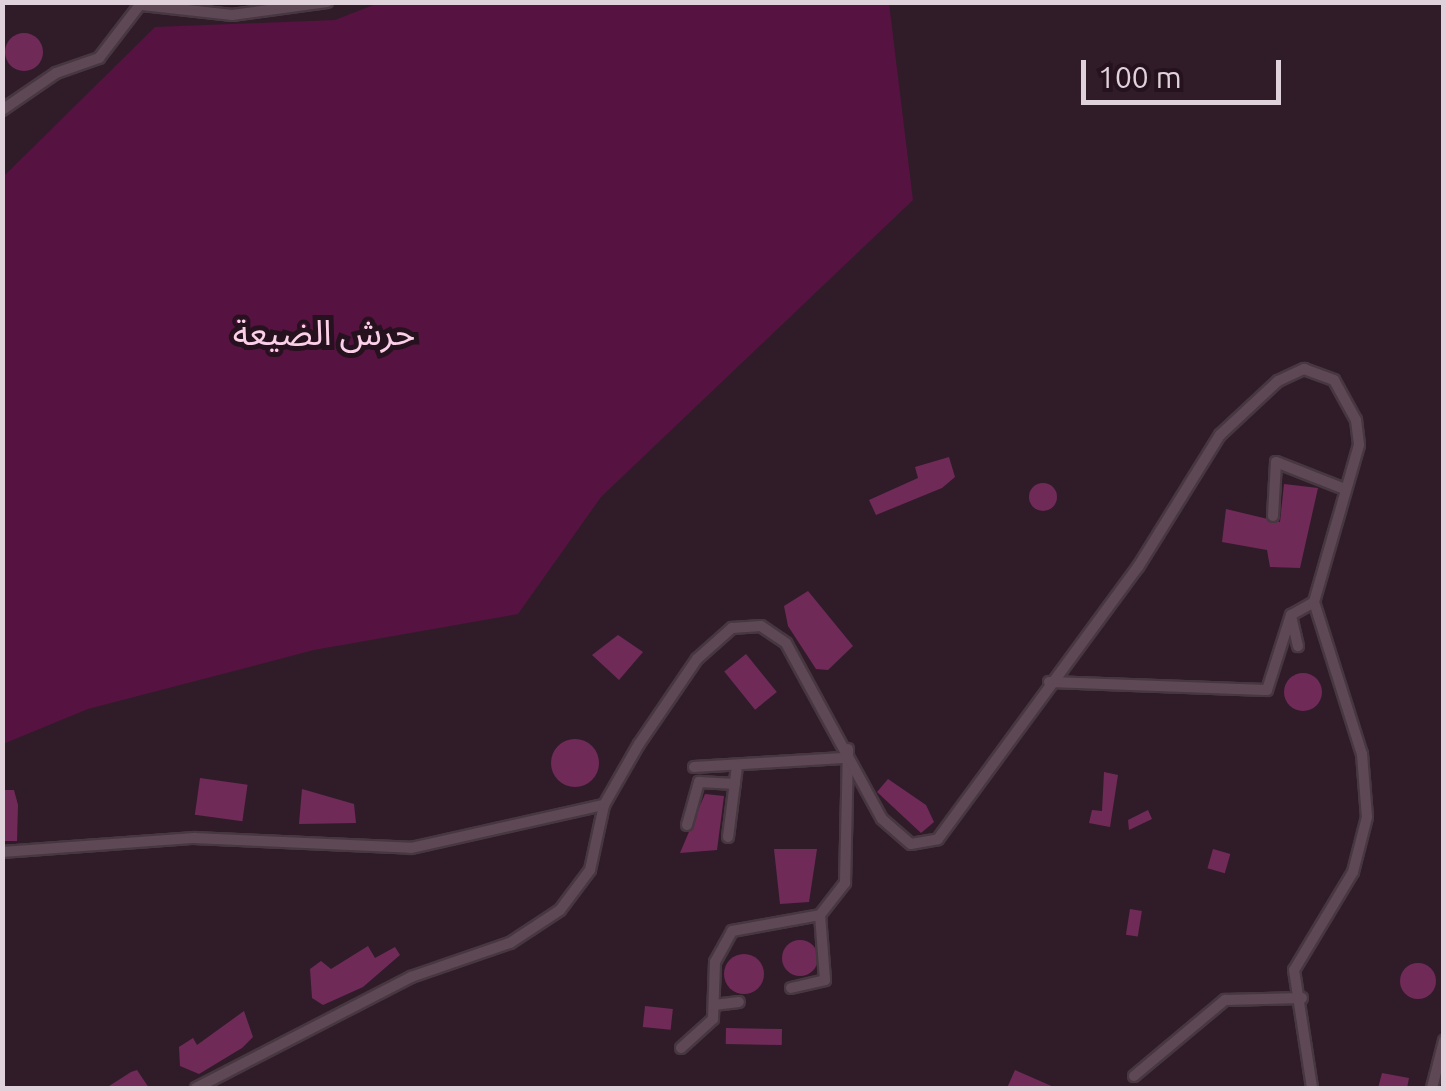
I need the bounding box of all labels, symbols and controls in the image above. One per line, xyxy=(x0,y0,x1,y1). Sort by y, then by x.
scale bar xyxy=(1086,40,1286,102)
text: 100 m xyxy=(1098,60,1182,94)
park label: حرش الضيعة xyxy=(233,311,415,353)

